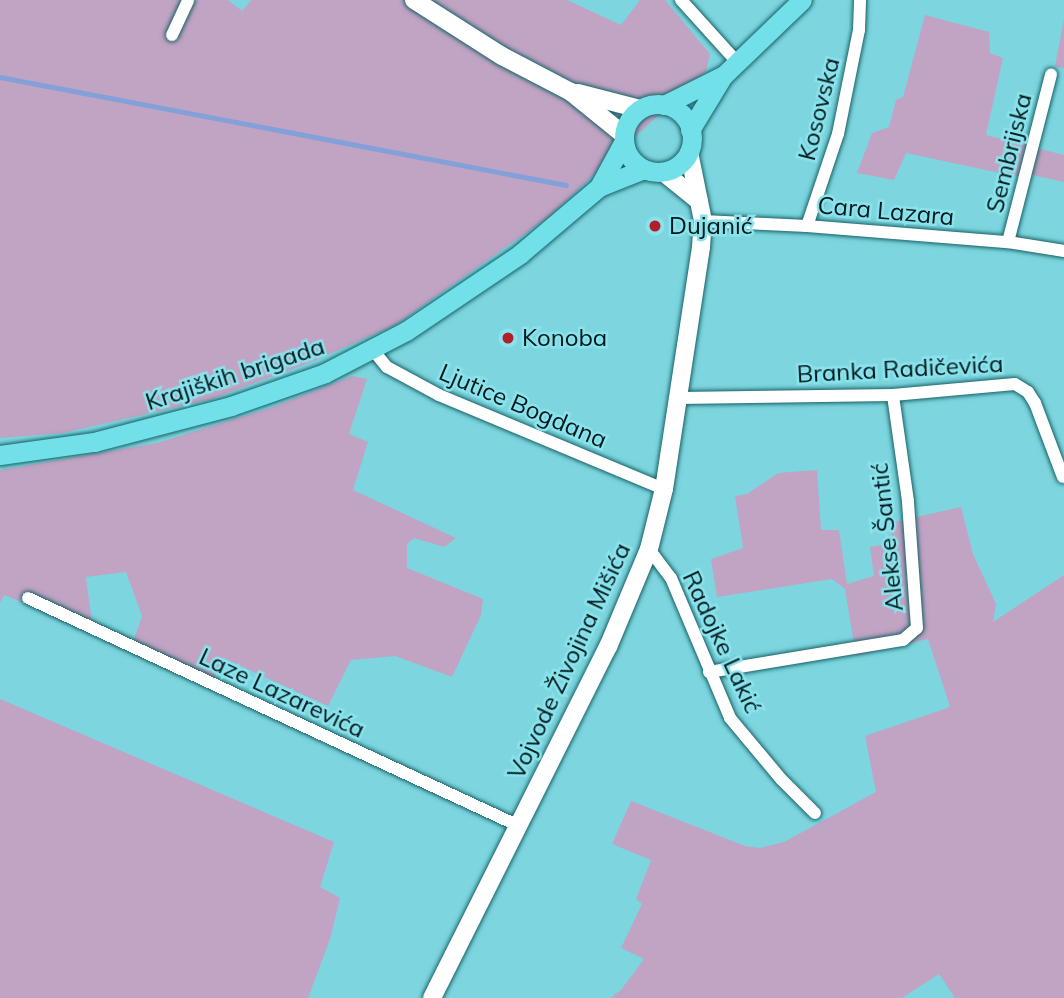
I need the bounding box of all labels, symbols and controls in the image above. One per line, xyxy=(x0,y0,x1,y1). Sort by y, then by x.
street label: Kosovska xyxy=(792,55,846,163)
street label: Sembrijska xyxy=(980,90,1038,216)
street label: Cara Lazara xyxy=(817,191,955,231)
place label: Dujanić xyxy=(669,212,753,240)
marker: Dujanić xyxy=(647,218,663,234)
place label: Konoba xyxy=(522,324,607,352)
marker: Konoba xyxy=(500,330,516,346)
street label: Krajiških brigada xyxy=(142,331,328,417)
street label: Branka Radičevića xyxy=(796,349,1004,389)
street label: Ljutice Bogdana xyxy=(435,358,611,454)
street label: Alekse Šantić xyxy=(865,461,909,613)
street label: Vojvode Živojina Mišića xyxy=(502,538,636,784)
street label: Radojke Lakić xyxy=(676,566,768,718)
street label: Laze Lazarevića xyxy=(195,642,369,744)

